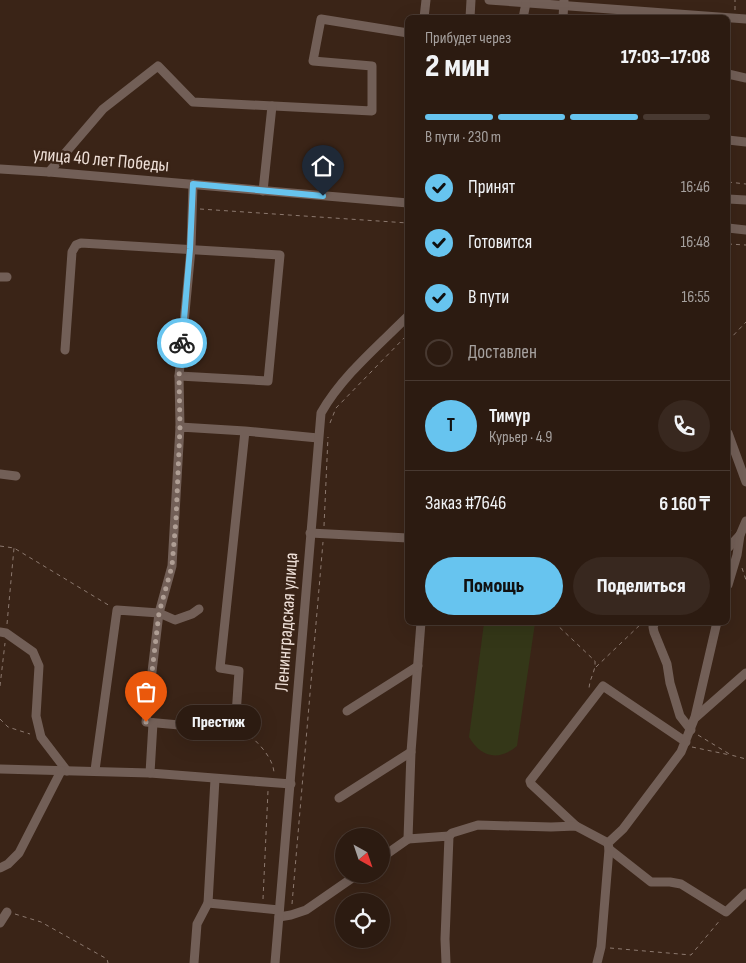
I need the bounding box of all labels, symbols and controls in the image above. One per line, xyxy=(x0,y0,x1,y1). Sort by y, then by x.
text: Прибудет через xyxy=(425,29,511,48)
text: 17:03–17:08 xyxy=(621,46,710,69)
text: 2 мин xyxy=(425,47,490,86)
text: В пути · 230 m xyxy=(425,128,501,147)
street label: улица 40 лет Победы xyxy=(32,143,170,177)
pin xyxy=(302,145,344,196)
icon: home xyxy=(309,152,337,180)
icon: check xyxy=(425,174,453,202)
text: Принят xyxy=(468,176,515,199)
text: 16:46 xyxy=(681,178,710,197)
icon: check xyxy=(425,229,453,257)
text: Готовится xyxy=(468,231,532,254)
text: 16:48 xyxy=(681,233,710,252)
icon: check xyxy=(425,284,453,312)
text: В пути xyxy=(468,286,509,309)
text: 16:55 xyxy=(682,288,710,307)
courier xyxy=(157,318,207,368)
icon: bike xyxy=(168,329,196,357)
text: Доставлен xyxy=(468,341,537,364)
button: phone xyxy=(658,400,710,452)
text: Тимур xyxy=(489,405,530,428)
text: Т xyxy=(447,414,455,437)
text: Курьер · 4.9 xyxy=(489,428,552,447)
text: Заказ #7646 xyxy=(425,492,506,515)
text: 6 160 ₸ xyxy=(659,493,710,516)
street label: Ленинградская улица xyxy=(271,552,303,692)
button: Помощь xyxy=(425,557,563,615)
button: Поделиться xyxy=(573,557,710,615)
pin xyxy=(125,671,167,722)
icon: bag xyxy=(132,678,160,706)
callout: Престиж xyxy=(176,704,261,740)
text: Престиж xyxy=(192,713,245,732)
north arrow xyxy=(335,828,390,882)
map controls xyxy=(335,828,390,948)
button: locate xyxy=(335,893,390,948)

